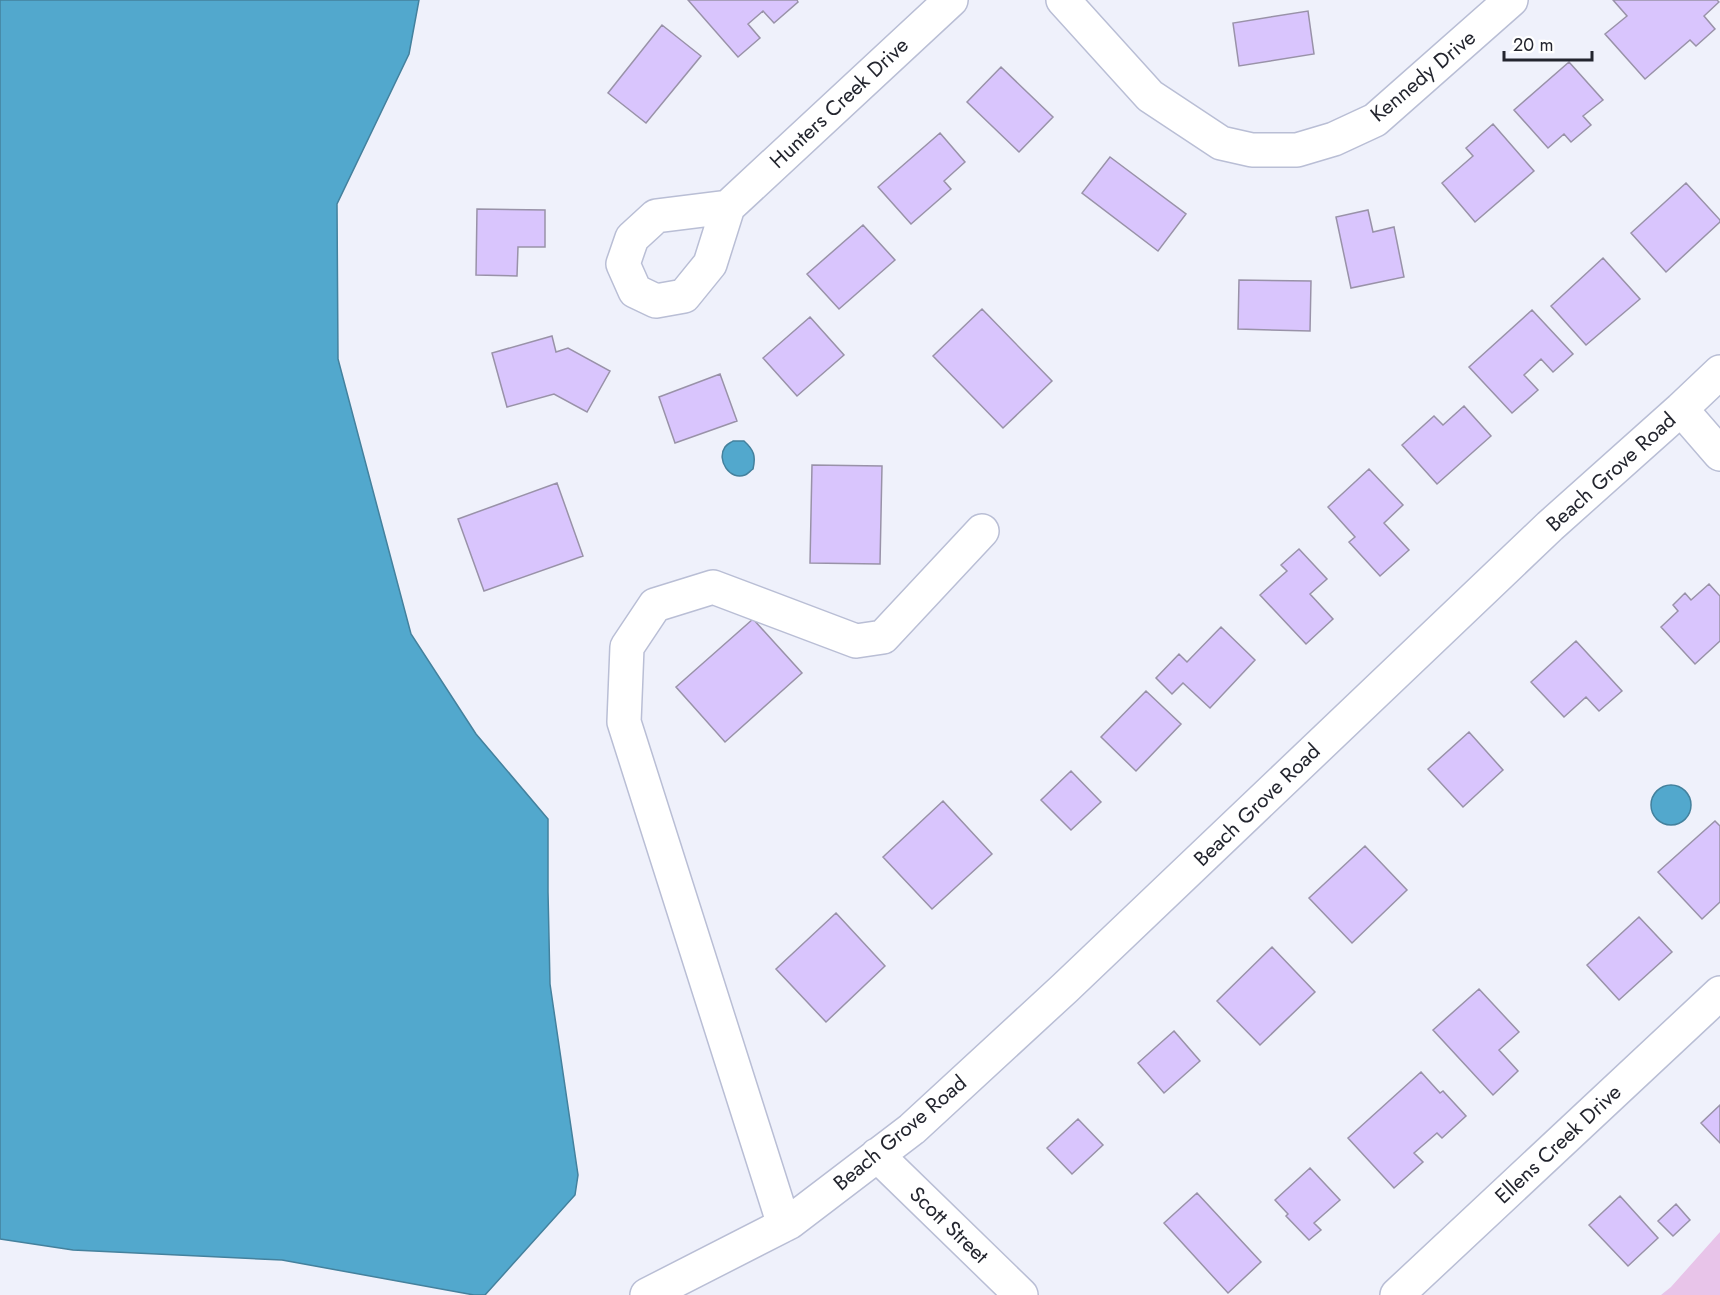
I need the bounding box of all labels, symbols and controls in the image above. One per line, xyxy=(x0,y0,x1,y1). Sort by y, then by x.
street label: Kennedy Drive xyxy=(1364,23,1482,129)
scale bar xyxy=(1504,24,1592,62)
street label: Hunters Creek Drive xyxy=(763,31,915,175)
text: 20 m xyxy=(1513,32,1553,58)
street label: Beach Grove Road xyxy=(1539,405,1683,539)
street label: Beach Grove Road xyxy=(1187,737,1327,873)
street label: Beach Grove Road xyxy=(827,1068,973,1198)
street label: Ellens Creek Drive xyxy=(1488,1077,1628,1211)
street label: Scott Street xyxy=(903,1180,995,1270)

